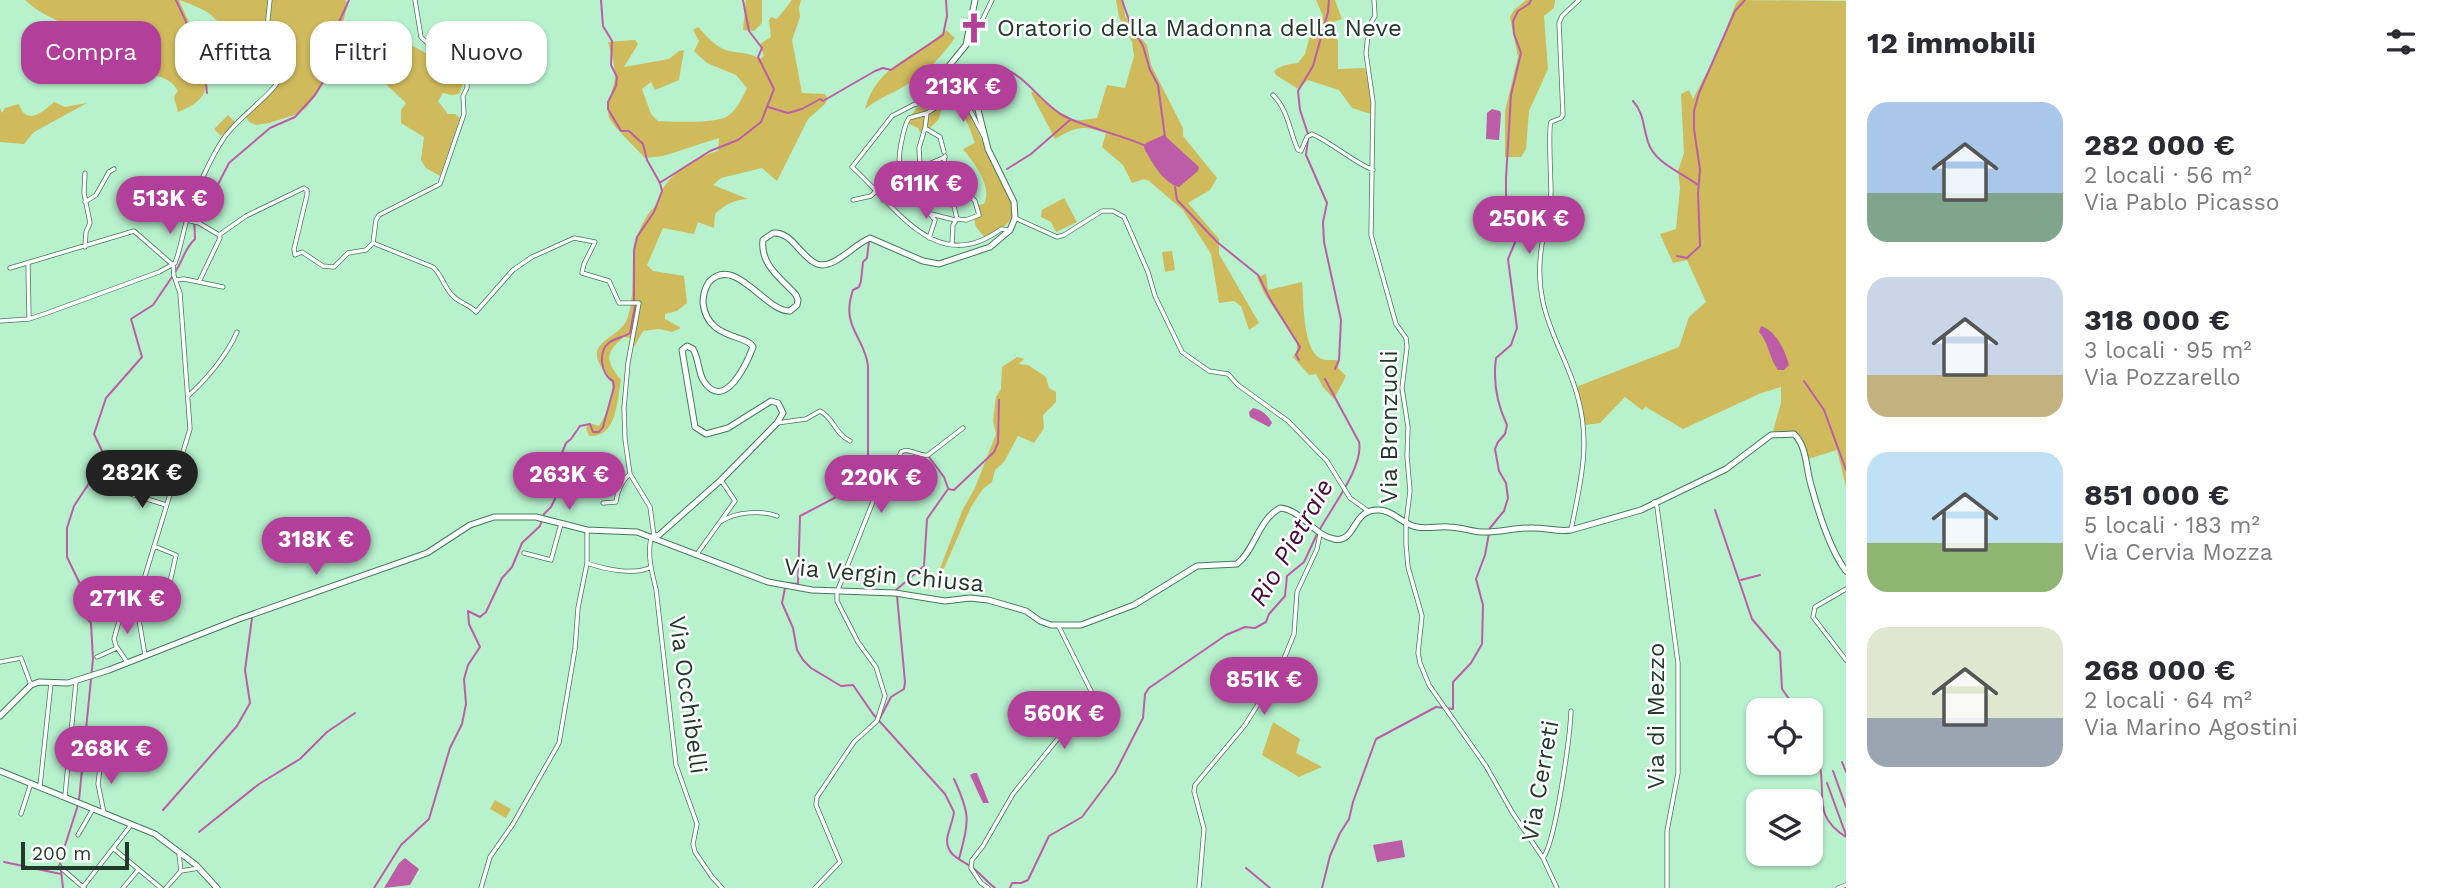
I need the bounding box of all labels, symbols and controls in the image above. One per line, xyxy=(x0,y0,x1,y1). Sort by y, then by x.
church icon: Oratorio della Madonna della Neve xyxy=(957,11,991,45)
place label: Oratorio della Madonna della Neve xyxy=(997,14,1402,42)
chip: Compra xyxy=(21,21,161,84)
chip: Affitta xyxy=(175,21,296,84)
chip: Filtri xyxy=(310,21,412,84)
chip: Nuovo xyxy=(426,21,547,84)
icon: filters xyxy=(2382,23,2420,61)
text: 12 immobili xyxy=(1867,25,2036,60)
pin: 213K € xyxy=(906,64,1020,124)
text: 213K € xyxy=(925,73,1001,100)
text: 282 000 € xyxy=(2084,127,2235,162)
icon: home xyxy=(1923,130,2007,214)
pin: 611K € xyxy=(869,162,983,221)
text: 2 locali · 56 m² xyxy=(2084,162,2252,189)
text: 611K € xyxy=(890,170,962,197)
pin: 513K € xyxy=(113,176,227,236)
text: 513K € xyxy=(132,185,208,212)
text: Via Pablo Picasso xyxy=(2084,189,2280,216)
pin: 250K € xyxy=(1472,196,1586,256)
text: 250K € xyxy=(1489,205,1569,232)
text: 318 000 € xyxy=(2084,302,2230,337)
icon: home xyxy=(1923,305,2007,389)
text: 3 locali · 95 m² xyxy=(2084,337,2252,364)
street label: Via Bronzuoli xyxy=(1375,350,1403,504)
text: Via Pozzarello xyxy=(2084,364,2241,391)
pin: 282K € xyxy=(85,450,199,510)
pin: 263K € xyxy=(512,452,626,512)
pin: 220K € xyxy=(824,456,938,515)
text: 282K € xyxy=(102,459,182,486)
text: 263K € xyxy=(529,461,609,488)
text: 220K € xyxy=(841,464,921,491)
water label: Rio Pietraie xyxy=(1243,473,1339,611)
text: 851 000 € xyxy=(2084,477,2229,512)
icon: home xyxy=(1923,480,2007,564)
text: 5 locali · 183 m² xyxy=(2084,512,2260,539)
pin: 318K € xyxy=(259,518,373,577)
text: 318K € xyxy=(278,526,354,553)
text: Via Cervia Mozza xyxy=(2084,539,2273,566)
street label: Via Vergin Chiusa xyxy=(783,552,985,598)
pin: 271K € xyxy=(70,576,184,636)
text: 271K € xyxy=(89,585,165,612)
street label: Via Occhibelli xyxy=(663,614,713,776)
street label: Via di Mezzo xyxy=(1642,643,1670,789)
text: 268 000 € xyxy=(2084,652,2235,687)
icon: home xyxy=(1923,655,2007,739)
pin: 851K € xyxy=(1207,658,1321,717)
text: 851K € xyxy=(1226,666,1302,693)
text: 2 locali · 64 m² xyxy=(2084,687,2252,714)
pin: 560K € xyxy=(1007,692,1121,751)
map controls xyxy=(1746,698,1823,866)
button: locate xyxy=(1746,698,1823,775)
text: 560K € xyxy=(1024,700,1104,727)
text: Via Marino Agostini xyxy=(2084,714,2298,741)
street label: Via Cerreti xyxy=(1516,718,1564,844)
pin: 268K € xyxy=(54,726,168,786)
text: 268K € xyxy=(71,735,151,762)
button: layers xyxy=(1746,789,1823,866)
scale bar xyxy=(21,839,130,871)
text: 200 m xyxy=(32,842,91,865)

